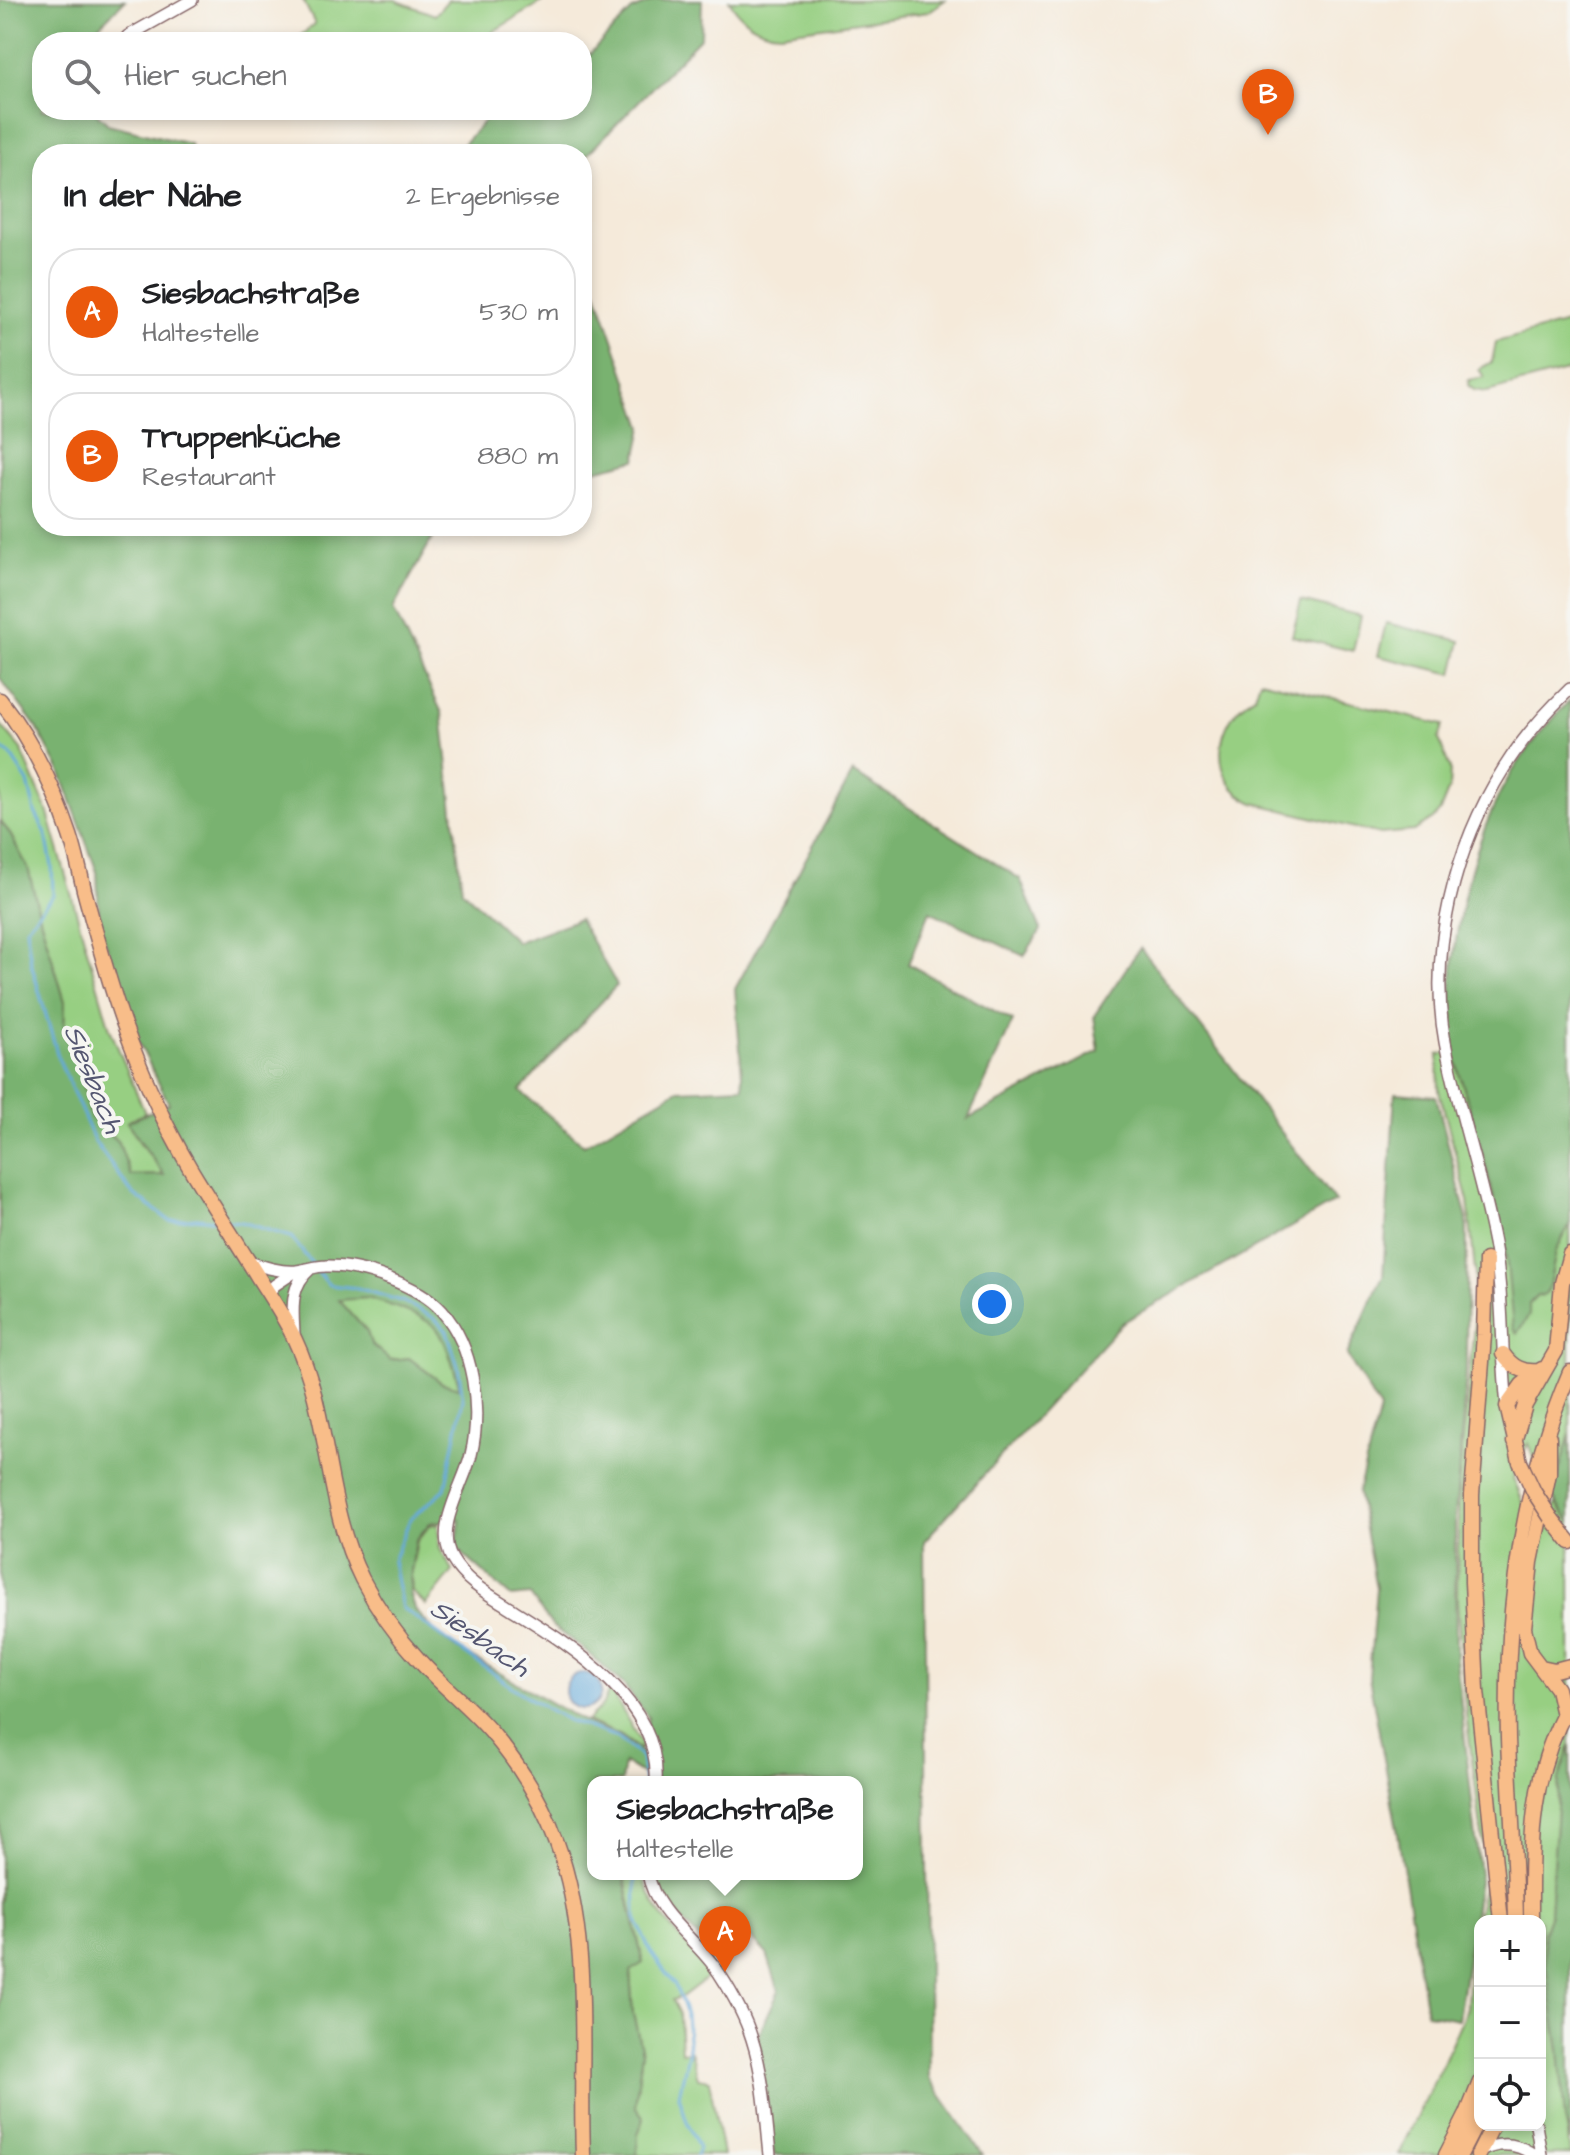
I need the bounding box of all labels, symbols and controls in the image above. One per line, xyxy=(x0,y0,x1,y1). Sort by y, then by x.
search box xyxy=(32,32,592,120)
icon: search xyxy=(60,54,104,98)
text: Hier suchen xyxy=(124,55,287,97)
pin: B xyxy=(1242,69,1294,135)
text: In der Nähe xyxy=(64,172,242,220)
text: 2 Ergebnisse xyxy=(406,178,560,214)
text: Siesbachstraße xyxy=(142,273,360,315)
text: A xyxy=(84,294,100,330)
text: 530 m xyxy=(479,294,558,330)
text: Haltestelle xyxy=(142,315,260,351)
text: Truppenküche xyxy=(142,417,341,459)
text: B xyxy=(83,438,101,474)
text: 880 m xyxy=(477,438,558,474)
text: Restaurant xyxy=(142,459,276,495)
water label: Siesbach xyxy=(54,1019,133,1140)
your location xyxy=(972,1284,1012,1324)
water label: Siesbach xyxy=(423,1590,538,1687)
popup xyxy=(587,1776,863,1880)
text: Siesbachstraße xyxy=(616,1789,834,1831)
text: Haltestelle xyxy=(616,1831,734,1867)
pin: A xyxy=(699,1906,751,1972)
map controls xyxy=(1474,1915,1546,2131)
button: + xyxy=(1474,1915,1546,1987)
button: − xyxy=(1474,1987,1546,2059)
button: locate xyxy=(1474,2059,1546,2131)

